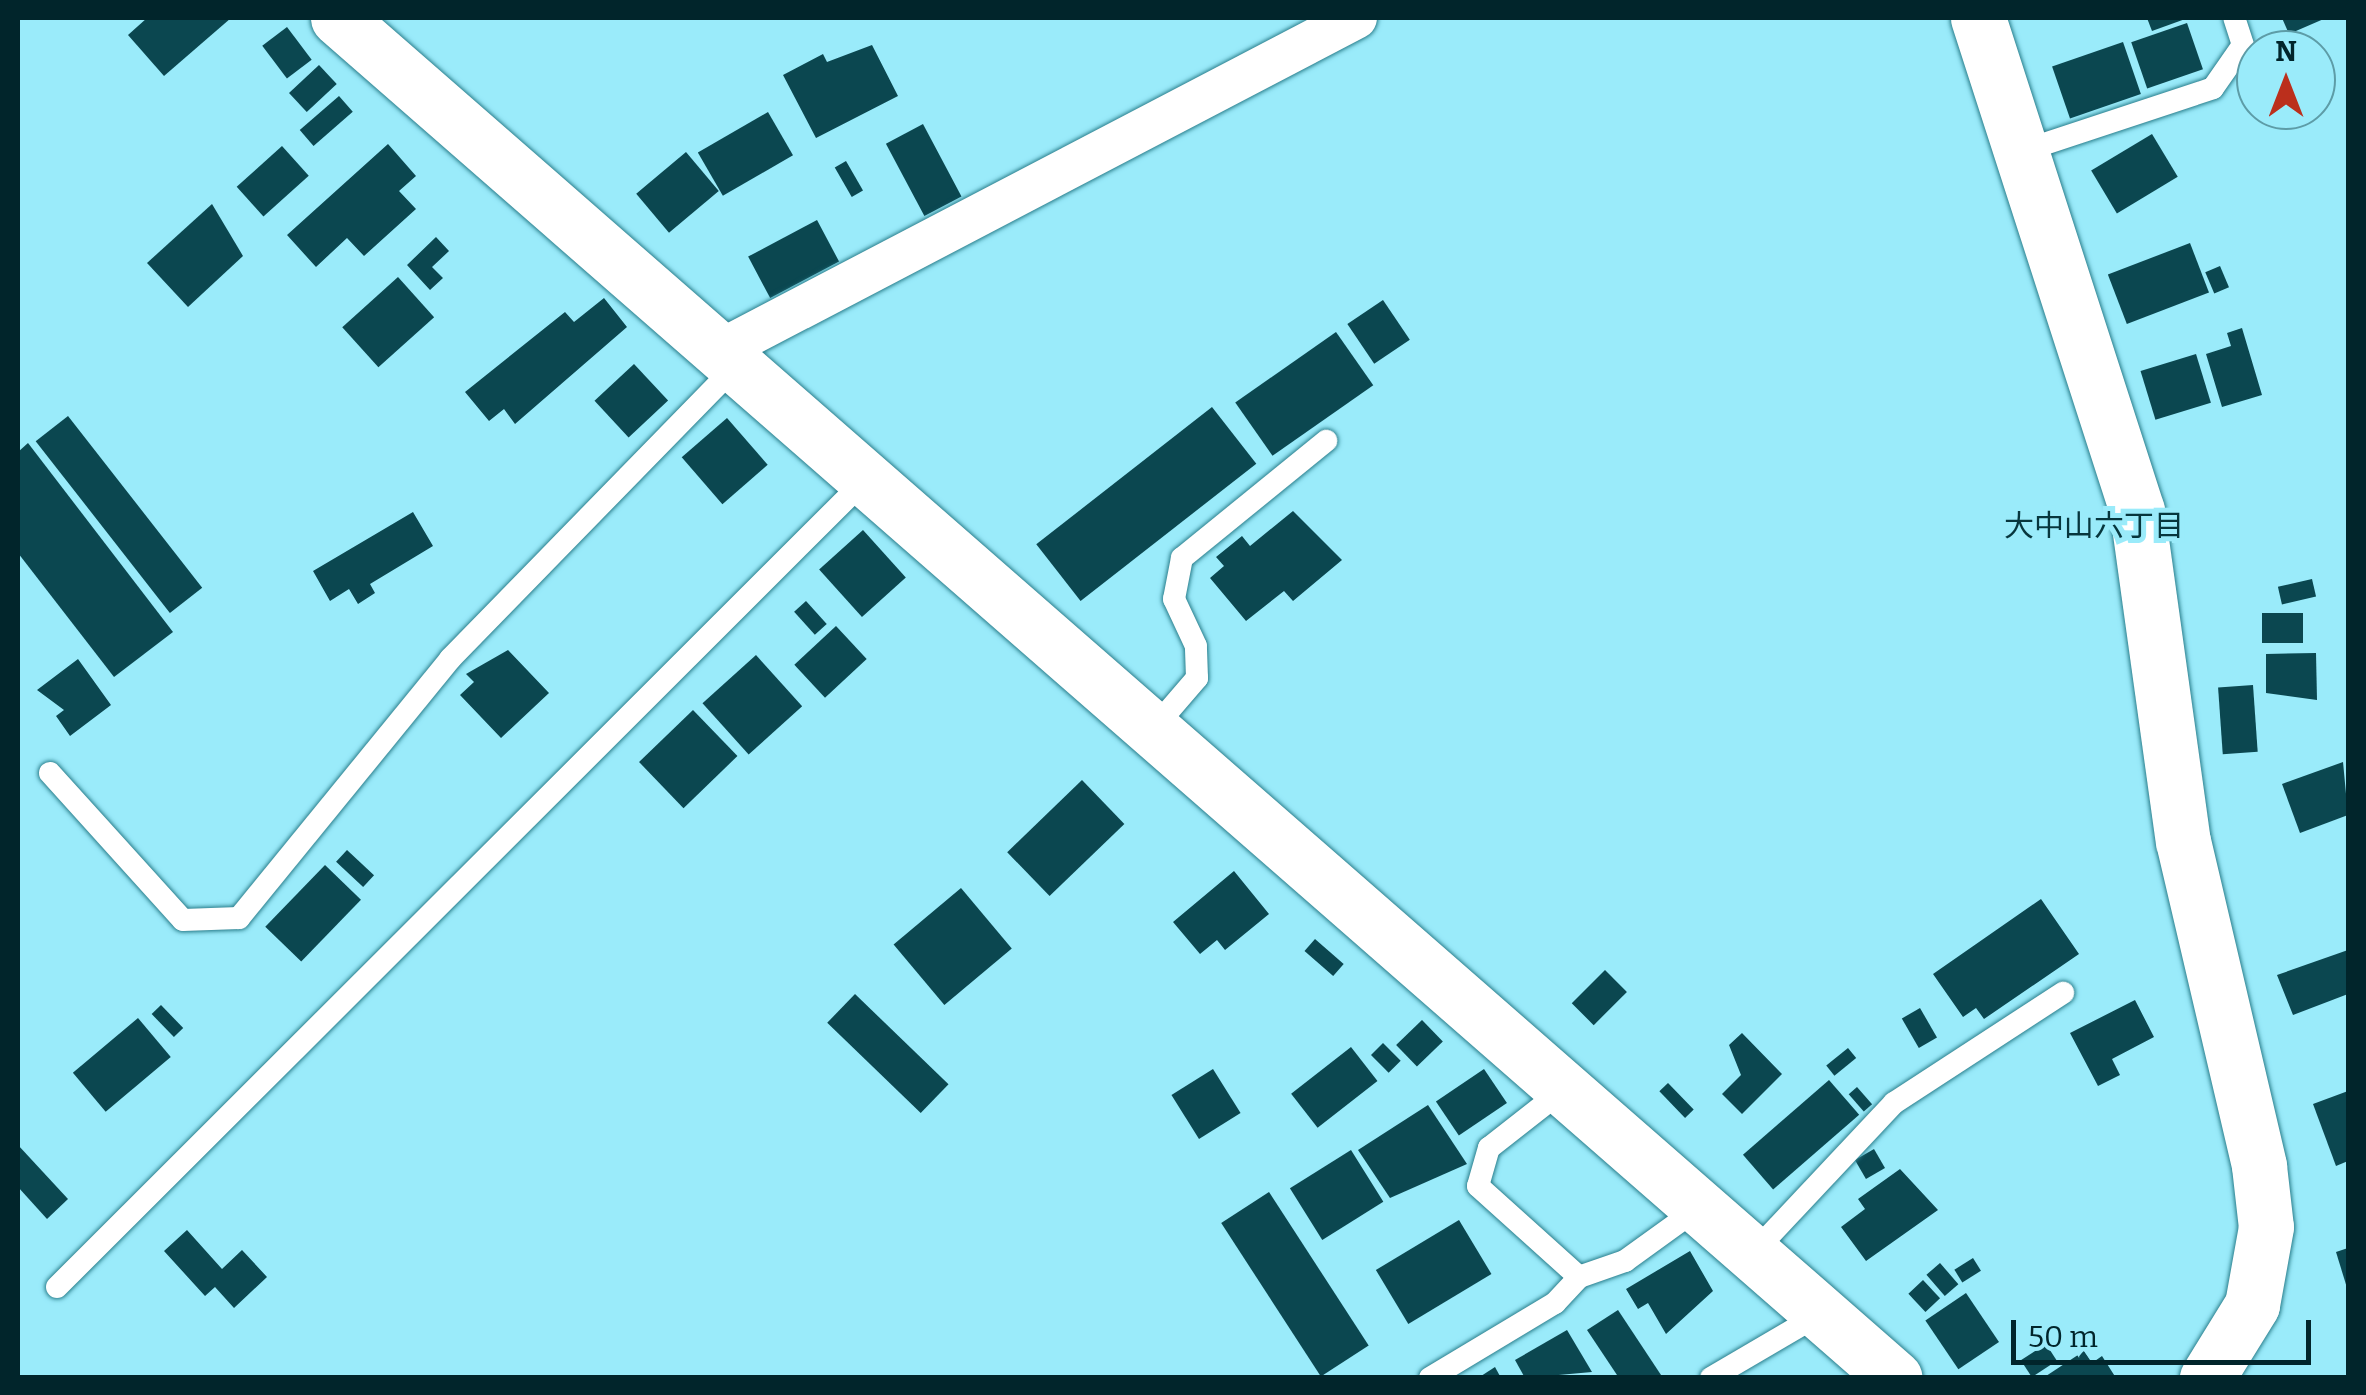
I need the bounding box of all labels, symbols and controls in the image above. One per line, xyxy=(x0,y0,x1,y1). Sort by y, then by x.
north arrow xyxy=(2236,30,2336,130)
text: N xyxy=(2275,35,2297,68)
district label: 大中山六丁目 xyxy=(2004,508,2184,544)
scale bar xyxy=(2016,1300,2316,1362)
text: 50 m xyxy=(2028,1319,2098,1355)

